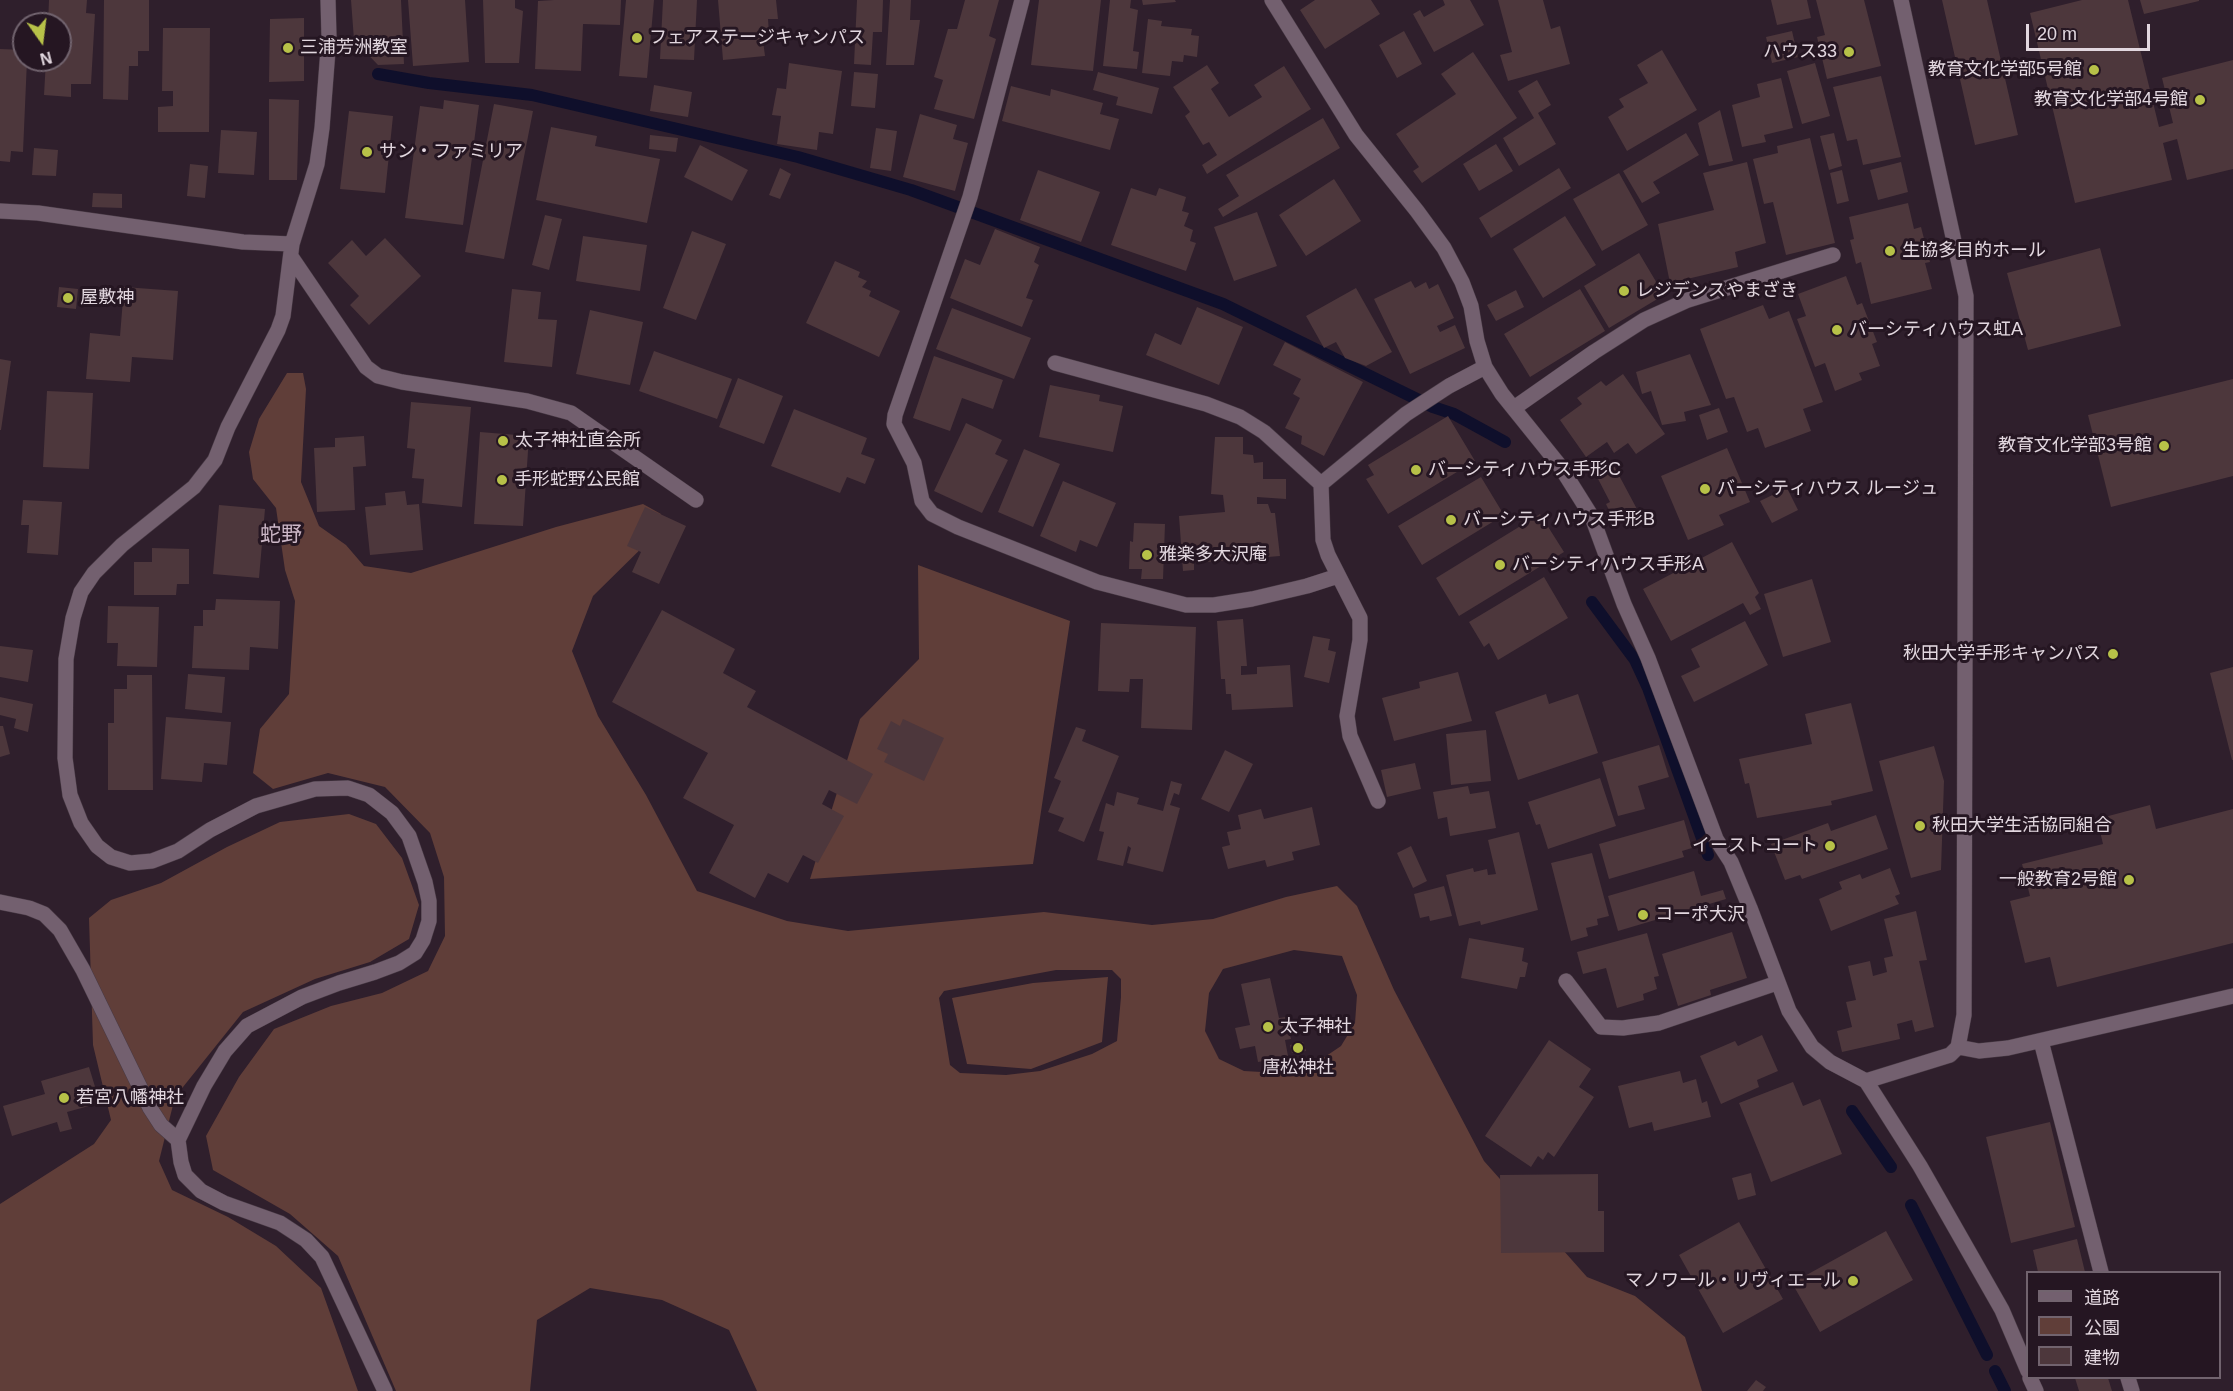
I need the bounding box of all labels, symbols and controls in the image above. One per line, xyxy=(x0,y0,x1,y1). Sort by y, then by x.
north arrow xyxy=(12,12,72,72)
scale bar xyxy=(2029,12,2154,50)
text: 20 m xyxy=(2037,24,2077,44)
place label: フェアステージキャンパス xyxy=(649,27,865,49)
marker: フェアステージキャンパス xyxy=(630,31,644,45)
place label: 三浦芳洲教室 xyxy=(300,37,408,59)
marker: 三浦芳洲教室 xyxy=(281,41,295,55)
place label: ハウス33 xyxy=(1763,41,1837,63)
marker: ハウス33 xyxy=(1842,45,1856,59)
text: N xyxy=(38,48,54,68)
place label: 教育文化学部5号館 xyxy=(1928,59,2082,81)
marker: 教育文化学部5号館 xyxy=(2087,63,2101,77)
place label: 教育文化学部4号館 xyxy=(2034,89,2188,111)
marker: 教育文化学部4号館 xyxy=(2193,93,2207,107)
place label: サン・ファミリア xyxy=(379,141,523,163)
marker: サン・ファミリア xyxy=(360,145,374,159)
place label: 生協多目的ホール xyxy=(1902,240,2046,262)
marker: 生協多目的ホール xyxy=(1883,244,1897,258)
place label: レジデンスやまざき xyxy=(1636,280,1798,302)
marker: レジデンスやまざき xyxy=(1617,284,1631,298)
place label: 屋敷神 xyxy=(80,287,134,309)
marker: 屋敷神 xyxy=(61,291,75,305)
place label: バーシティハウス虹A xyxy=(1849,319,2023,341)
marker: バーシティハウス虹A xyxy=(1830,323,1844,337)
place label: 太子神社直会所 xyxy=(515,430,641,452)
marker: 太子神社直会所 xyxy=(496,434,510,448)
place label: 教育文化学部3号館 xyxy=(1998,435,2152,457)
marker: 教育文化学部3号館 xyxy=(2157,439,2171,453)
place label: バーシティハウス手形C xyxy=(1428,459,1621,481)
marker: バーシティハウス手形C xyxy=(1409,463,1423,477)
place label: 手形蛇野公民館 xyxy=(514,469,640,491)
marker: 手形蛇野公民館 xyxy=(495,473,509,487)
place label: バーシティハウス ルージュ xyxy=(1717,478,1938,500)
marker: バーシティハウス ルージュ xyxy=(1698,482,1712,496)
place label: バーシティハウス手形B xyxy=(1463,509,1655,531)
marker: バーシティハウス手形B xyxy=(1444,513,1458,527)
district label: 蛇野 xyxy=(260,522,302,548)
place label: 雅楽多大沢庵 xyxy=(1159,544,1267,566)
marker: 雅楽多大沢庵 xyxy=(1140,548,1154,562)
place label: バーシティハウス手形A xyxy=(1512,554,1704,576)
marker: バーシティハウス手形A xyxy=(1493,558,1507,572)
place label: 秋田大学手形キャンパス xyxy=(1903,643,2101,665)
marker: 秋田大学手形キャンパス xyxy=(2106,647,2120,661)
place label: 秋田大学生活協同組合 xyxy=(1932,815,2112,837)
marker: 秋田大学生活協同組合 xyxy=(1913,819,1927,833)
place label: イーストコート xyxy=(1692,835,1818,857)
marker: イーストコート xyxy=(1823,839,1837,853)
place label: 一般教育2号館 xyxy=(1999,869,2117,891)
marker: 一般教育2号館 xyxy=(2122,873,2136,887)
place label: コーポ大沢 xyxy=(1655,904,1745,926)
marker: コーポ大沢 xyxy=(1636,908,1650,922)
place label: 太子神社 xyxy=(1280,1016,1352,1038)
marker: 太子神社 xyxy=(1261,1020,1275,1034)
marker: 唐松神社 xyxy=(1291,1041,1305,1055)
place label: 唐松神社 xyxy=(1262,1057,1334,1079)
place label: 若宮八幡神社 xyxy=(76,1087,184,1109)
marker: 若宮八幡神社 xyxy=(57,1091,71,1105)
place label: マノワール・リヴィエール xyxy=(1625,1270,1841,1292)
legend xyxy=(2026,1271,2221,1379)
marker: マノワール・リヴィエール xyxy=(1846,1274,1860,1288)
text: 道路 xyxy=(2084,1288,2120,1308)
text: 公園 xyxy=(2084,1318,2120,1338)
text: 建物 xyxy=(2084,1348,2120,1368)

